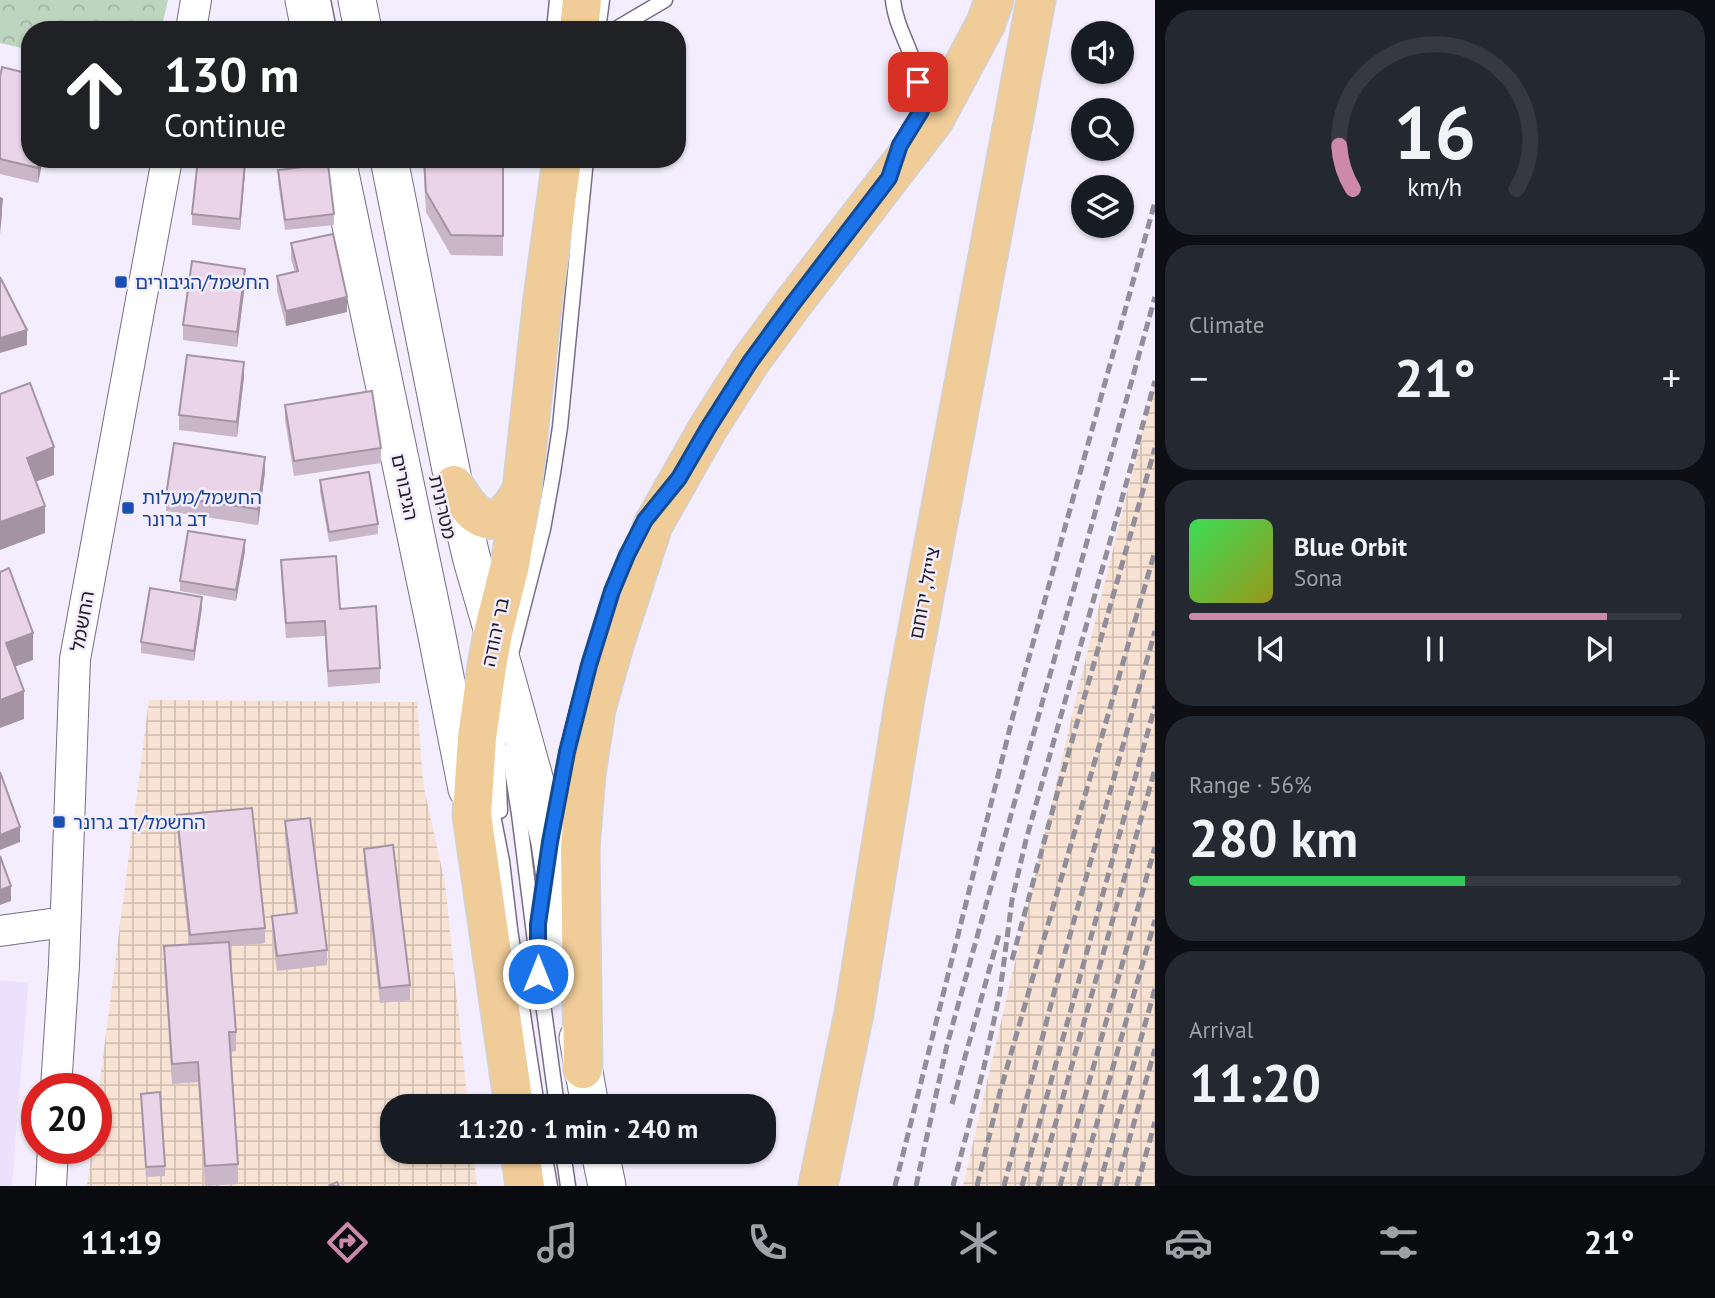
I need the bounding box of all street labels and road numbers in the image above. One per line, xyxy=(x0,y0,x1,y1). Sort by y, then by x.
street label: הגיבורים xyxy=(386,452,424,522)
street label: מטרונית xyxy=(424,473,462,541)
street label: צייזל, ירוחם xyxy=(903,545,945,641)
street label: החשמל xyxy=(65,589,99,653)
street label: בר יהודה xyxy=(476,595,514,669)

